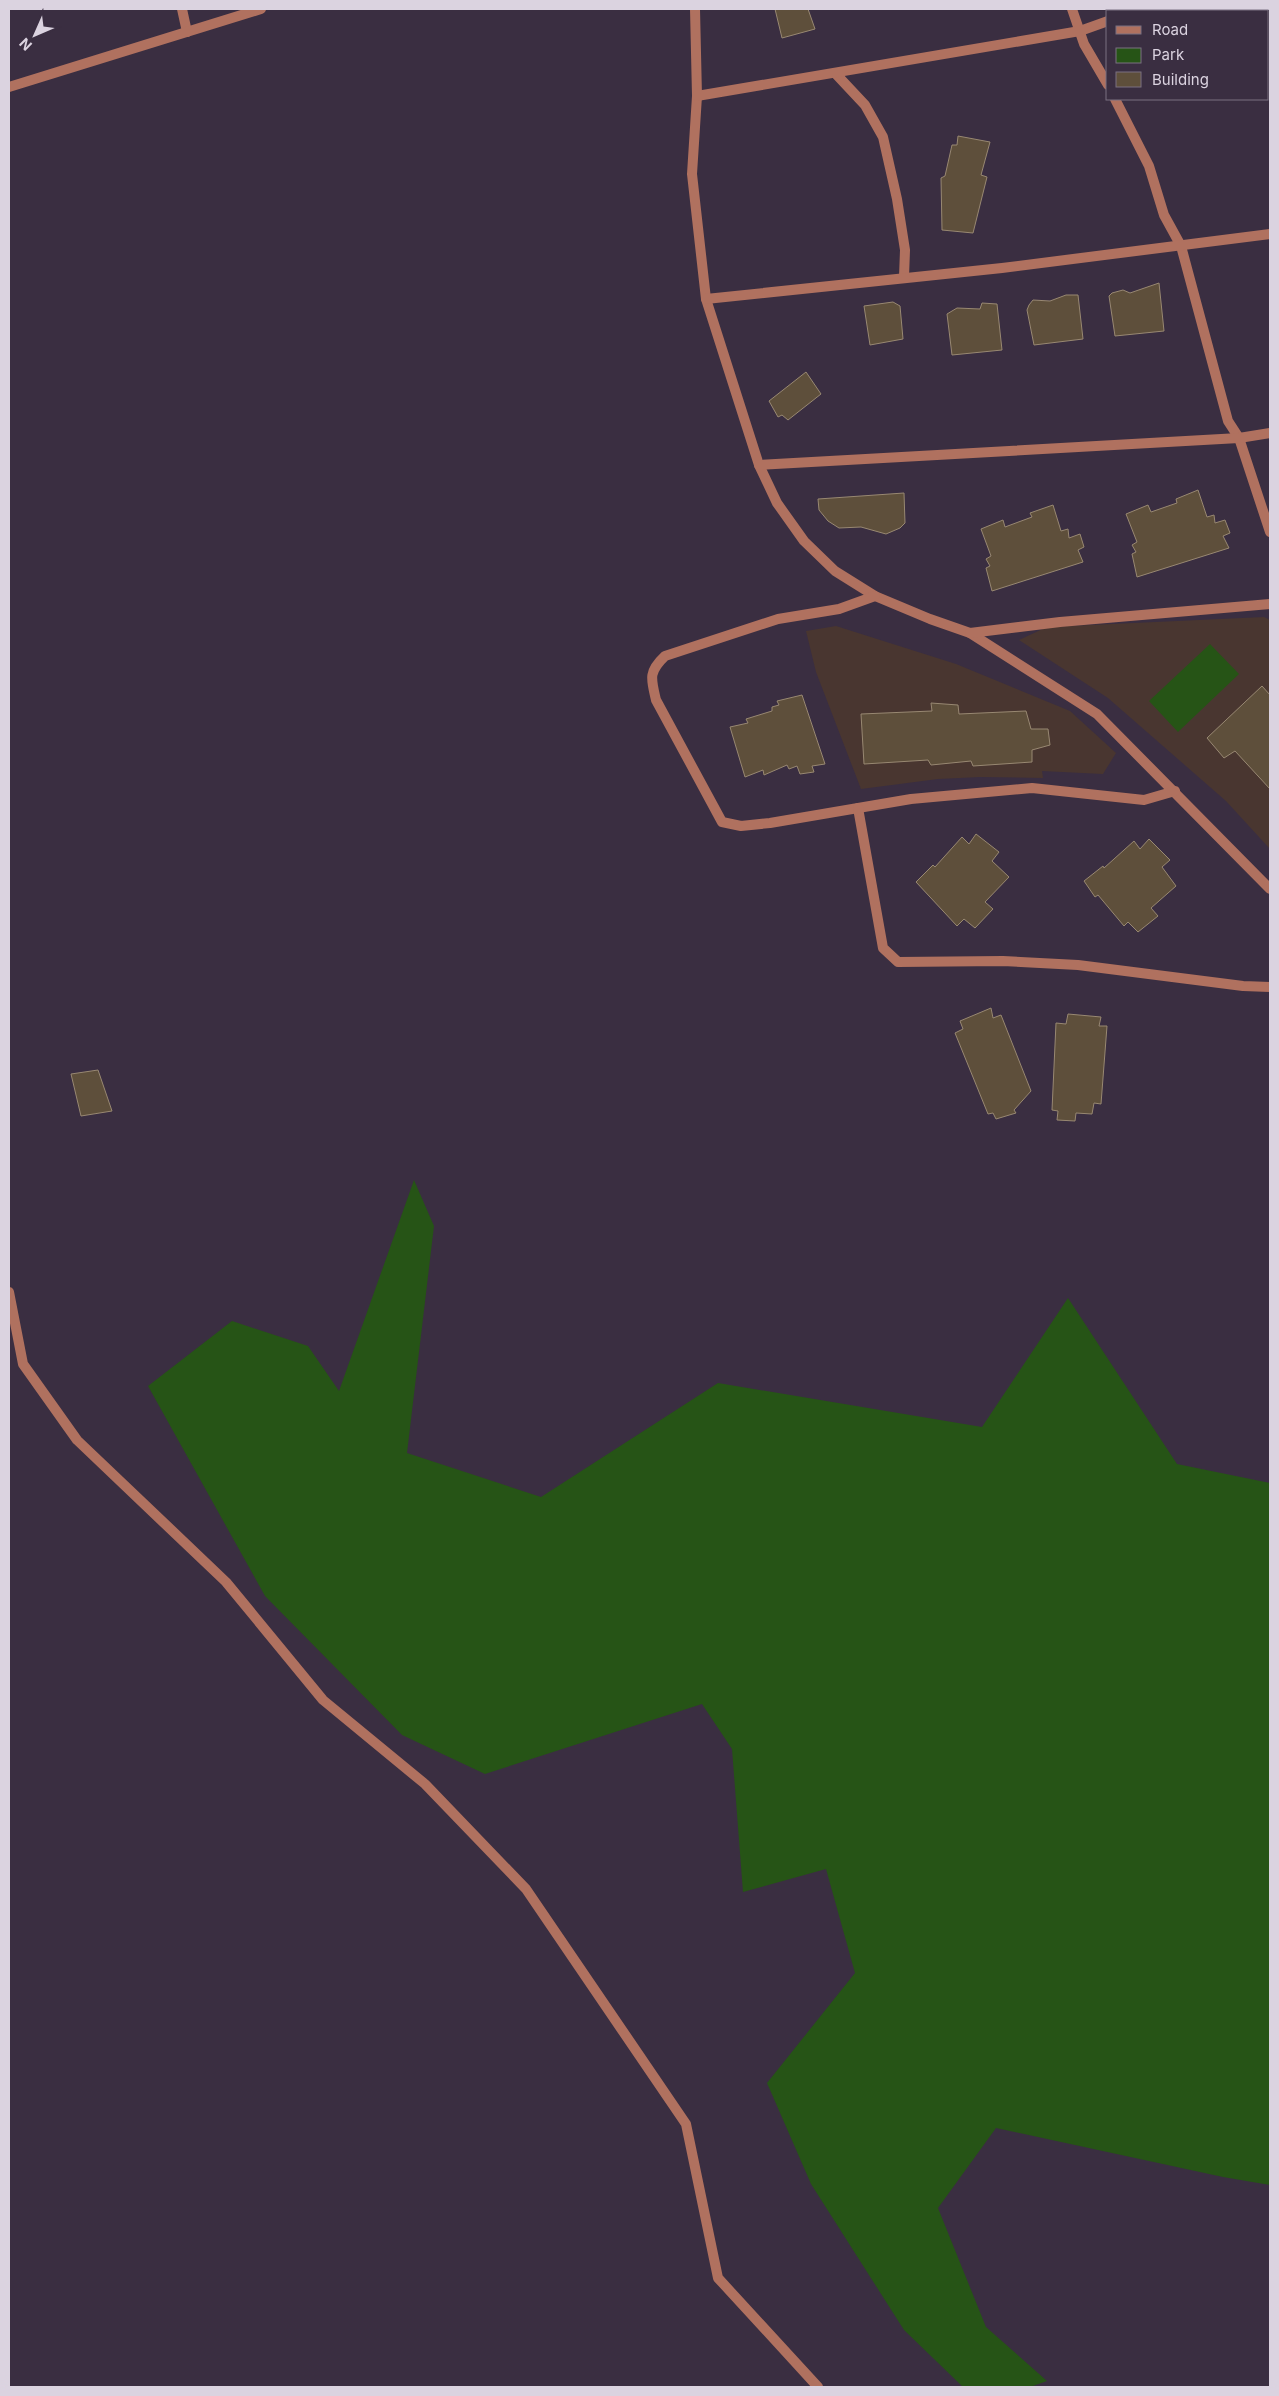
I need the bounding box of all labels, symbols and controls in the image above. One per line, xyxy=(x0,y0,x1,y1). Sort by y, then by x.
north arrow xyxy=(10,10,60,60)
legend xyxy=(1106,10,1269,100)
text: Road xyxy=(1152,20,1188,39)
text: N xyxy=(16,35,35,54)
text: Park xyxy=(1152,45,1185,64)
text: Building xyxy=(1152,70,1209,89)

